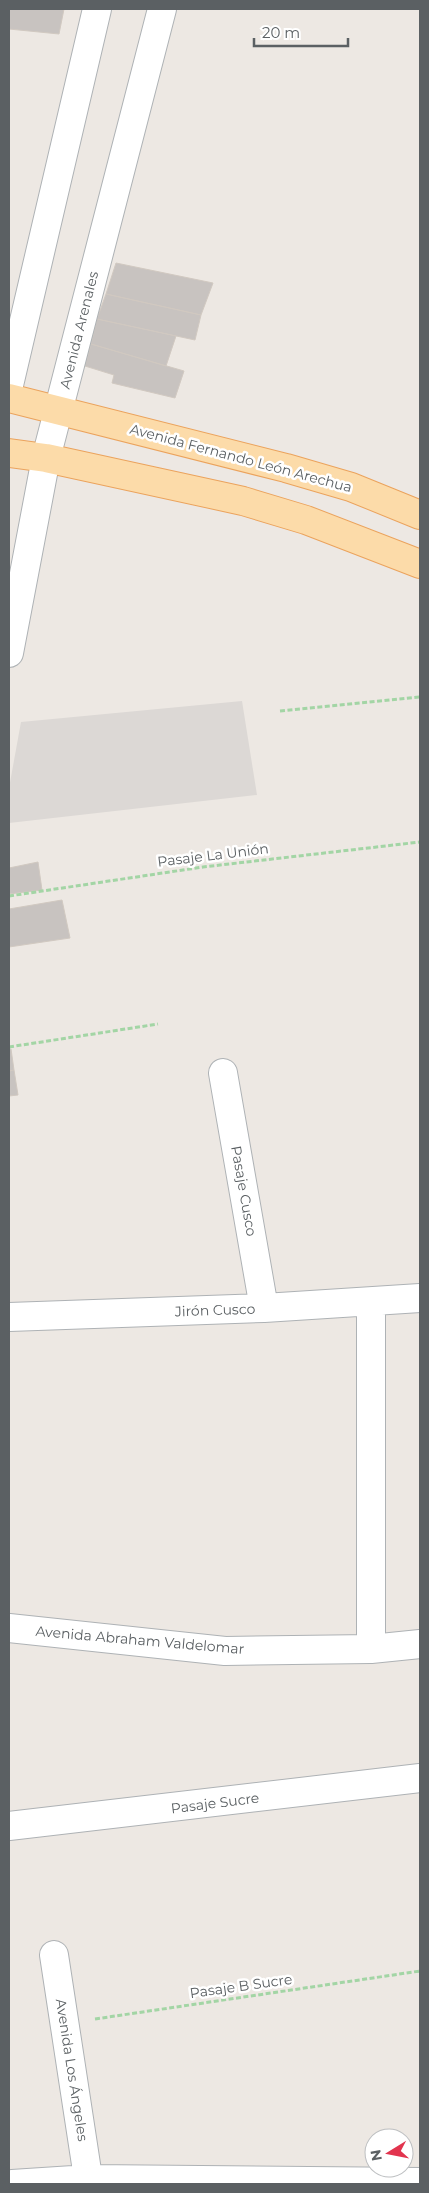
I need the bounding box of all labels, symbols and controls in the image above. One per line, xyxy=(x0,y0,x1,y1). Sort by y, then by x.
scale bar xyxy=(254,15,348,47)
text: 20 m xyxy=(262,23,300,42)
street label: Avenida Arenales xyxy=(56,269,102,391)
street label: Avenida Fernando León Arechua xyxy=(128,420,354,496)
street label: Pasaje La Unión xyxy=(156,839,270,871)
street label: Pasaje Cusco xyxy=(227,1144,261,1238)
street label: Jirón Cusco xyxy=(173,1300,256,1320)
street label: Avenida Abraham Valdelomar xyxy=(35,1622,246,1658)
street label: Pasaje Sucre xyxy=(170,1789,260,1817)
street label: Pasaje B Sucre xyxy=(189,1970,293,2002)
street label: Avenida Los Ángeles xyxy=(52,1997,92,2143)
north arrow xyxy=(364,2128,414,2178)
text: N xyxy=(366,2148,386,2162)

